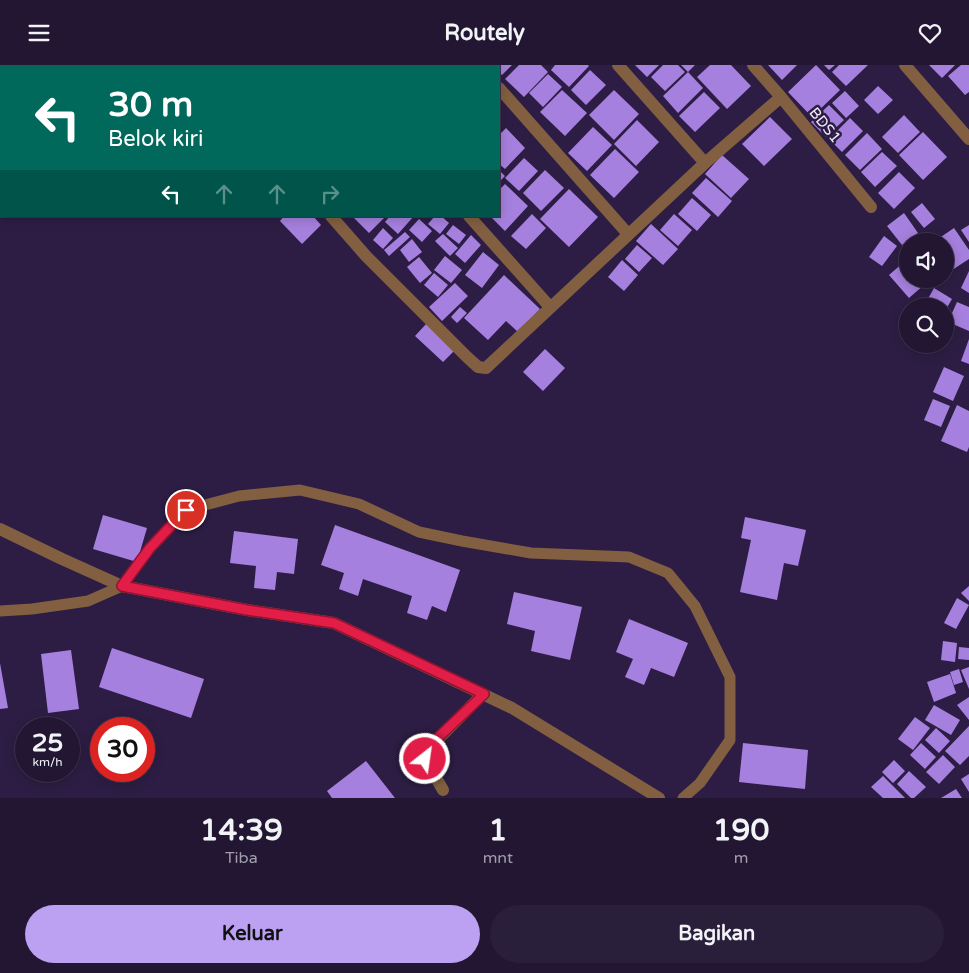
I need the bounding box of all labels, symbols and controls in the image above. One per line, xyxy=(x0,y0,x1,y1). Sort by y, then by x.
icon: menu xyxy=(25,19,53,47)
icon: heart xyxy=(916,19,944,47)
text: Routely xyxy=(444,20,525,46)
text: 30 m xyxy=(108,84,193,126)
icon: left xyxy=(25,85,90,150)
street label: BDS1 xyxy=(805,104,845,146)
text: Belok kiri xyxy=(108,126,204,152)
icon: left xyxy=(157,180,185,208)
icon: ahead xyxy=(210,180,238,208)
icon: ahead xyxy=(263,180,291,208)
icon: right xyxy=(316,180,344,208)
map controls xyxy=(899,233,954,353)
button: sound xyxy=(899,233,954,288)
button: search xyxy=(899,298,954,353)
pin xyxy=(165,489,207,531)
icon: arrive xyxy=(172,496,200,524)
speed limit sign: 30 xyxy=(90,717,155,782)
text: 25 xyxy=(32,728,63,758)
position arrow xyxy=(398,732,450,784)
text: km/h xyxy=(32,755,63,769)
text: 14:39 xyxy=(200,812,283,849)
text: 1 xyxy=(488,812,507,849)
text: 190 xyxy=(713,812,769,849)
text: Tiba xyxy=(225,848,258,868)
text: mnt xyxy=(483,848,513,868)
text: m xyxy=(734,848,748,868)
button: Keluar xyxy=(25,905,480,963)
button: Bagikan xyxy=(490,905,944,963)

